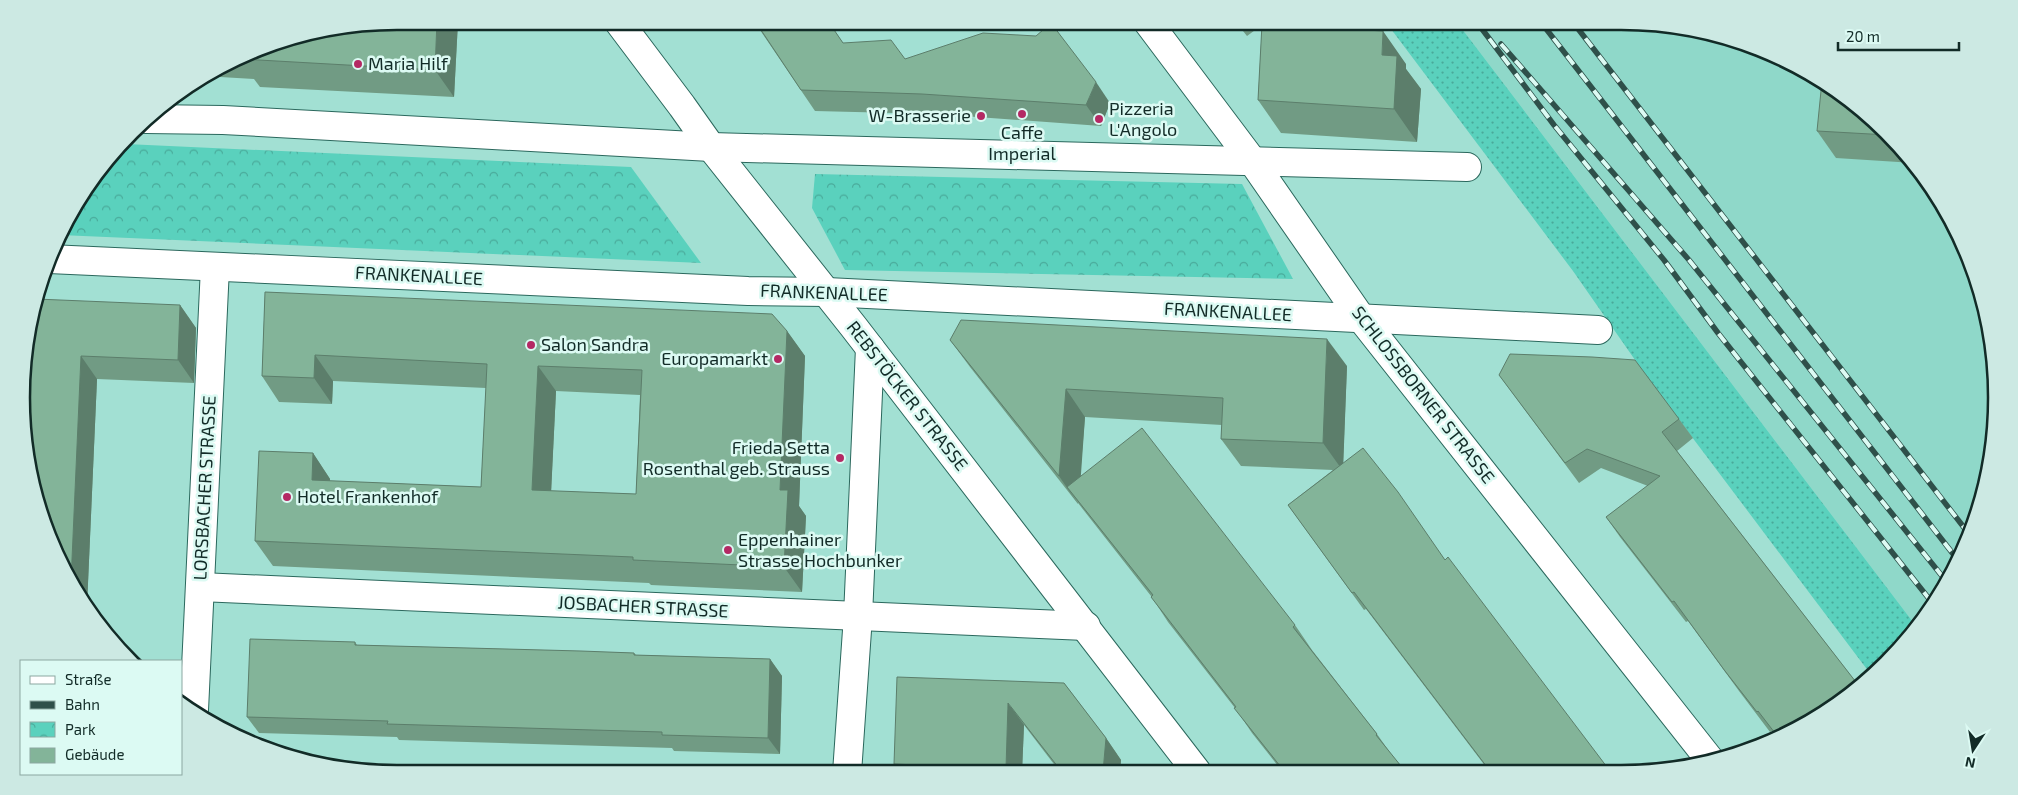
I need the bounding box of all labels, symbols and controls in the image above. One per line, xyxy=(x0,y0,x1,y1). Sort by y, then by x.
scale bar xyxy=(1838,20,1959,52)
text: 20 m xyxy=(1846,27,1880,45)
place label: Maria Hilf xyxy=(368,52,449,74)
marker: Maria Hilf xyxy=(352,58,364,70)
place label: Pizzeria L'Angolo xyxy=(1109,97,1177,140)
place label: W-Brasserie xyxy=(868,104,971,126)
marker: Caffe Imperial xyxy=(1016,108,1028,120)
marker: W-Brasserie xyxy=(975,110,987,122)
marker: Pizzeria L'Angolo xyxy=(1093,113,1105,125)
place label: Caffe Imperial xyxy=(988,121,1056,164)
street label: FRANKENALLEE xyxy=(355,261,483,289)
street label: FRANKENALLEE xyxy=(760,279,888,305)
street label: FRANKENALLEE xyxy=(1164,297,1292,325)
street label: SCHLOSSBORNER STRASSE xyxy=(1348,301,1500,487)
street label: REBSTÖCKER STRASSE xyxy=(843,316,973,475)
place label: Salon Sandra xyxy=(541,333,649,355)
marker: Salon Sandra xyxy=(525,339,537,351)
place label: Europamarkt xyxy=(661,347,768,369)
marker: Europamarkt xyxy=(772,353,784,365)
street label: LORSBACHER STRASSE xyxy=(188,395,220,581)
place label: Frieda Setta Rosenthal geb. Strauss xyxy=(643,436,830,479)
marker: Frieda Setta Rosenthal geb. Strauss xyxy=(834,452,846,464)
place label: Hotel Frankenhof xyxy=(297,485,439,507)
marker: Hotel Frankenhof xyxy=(281,491,293,503)
place label: Eppenhainer Strasse Hochbunker xyxy=(738,528,902,571)
marker: Eppenhainer Strasse Hochbunker xyxy=(722,544,734,556)
street label: JOSBACHER STRASSE xyxy=(557,591,729,621)
legend xyxy=(20,660,182,775)
text: Straße xyxy=(65,670,111,688)
text: Bahn xyxy=(65,695,100,713)
text: Park xyxy=(65,720,96,738)
north arrow xyxy=(1948,725,1998,775)
text: Gebäude xyxy=(65,745,124,763)
text: N xyxy=(1963,754,1977,773)

